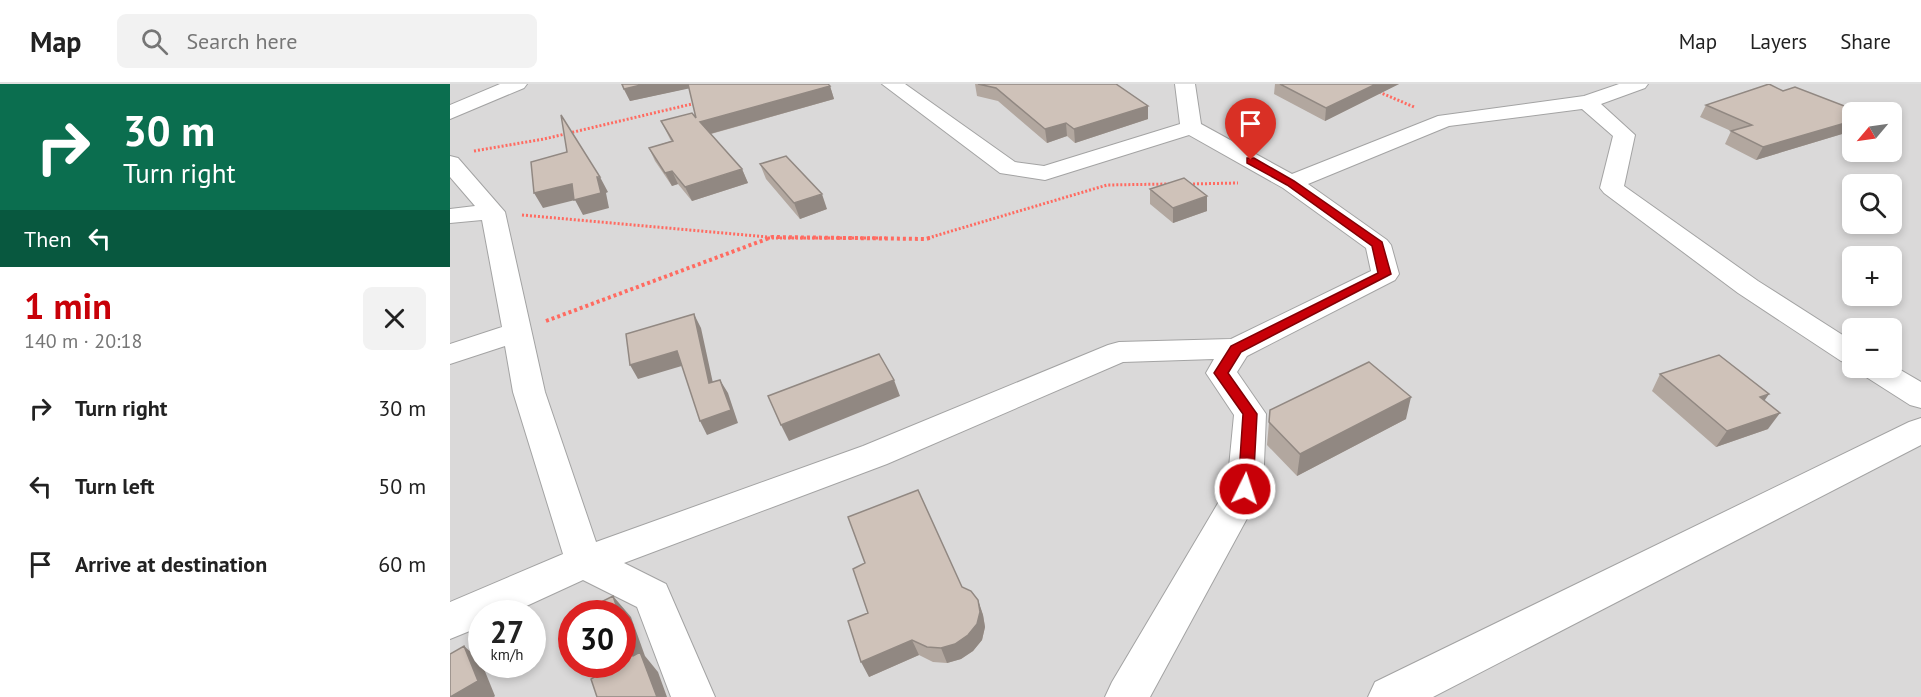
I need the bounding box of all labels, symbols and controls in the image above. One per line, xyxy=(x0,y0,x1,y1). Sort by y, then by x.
search box xyxy=(117,14,537,68)
text: Map xyxy=(30,23,81,60)
icon: search xyxy=(138,25,171,58)
text: Search here xyxy=(186,27,297,55)
text: Map xyxy=(1679,28,1717,55)
text: Layers xyxy=(1750,28,1807,55)
text: Share xyxy=(1840,28,1891,55)
pin xyxy=(1225,98,1276,160)
north arrow xyxy=(1842,102,1902,162)
map controls xyxy=(1842,102,1902,378)
text: 30 m xyxy=(123,103,215,158)
icon: arrive xyxy=(1234,107,1267,140)
icon: right xyxy=(24,108,102,186)
text: Turn right xyxy=(123,156,236,190)
button: search xyxy=(1842,174,1902,234)
icon: left xyxy=(83,222,116,255)
text: Then xyxy=(24,225,71,253)
button: + xyxy=(1842,246,1902,306)
text: 1 min xyxy=(24,282,112,329)
button: close xyxy=(363,287,426,350)
button: − xyxy=(1842,318,1902,378)
text: 140 m · 20:18 xyxy=(24,328,142,354)
icon: right xyxy=(24,392,57,425)
text: Turn right xyxy=(75,394,167,422)
text: 30 m xyxy=(378,394,426,422)
position arrow xyxy=(1213,457,1277,521)
icon: left xyxy=(24,470,57,503)
text: Turn left xyxy=(75,472,155,500)
text: 50 m xyxy=(378,472,426,500)
icon: arrive xyxy=(24,548,57,581)
text: Arrive at destination xyxy=(75,550,267,578)
text: 60 m xyxy=(378,550,426,578)
speed limit sign: 30 xyxy=(558,600,636,678)
text: 27 xyxy=(490,612,524,651)
text: km/h xyxy=(491,645,523,664)

